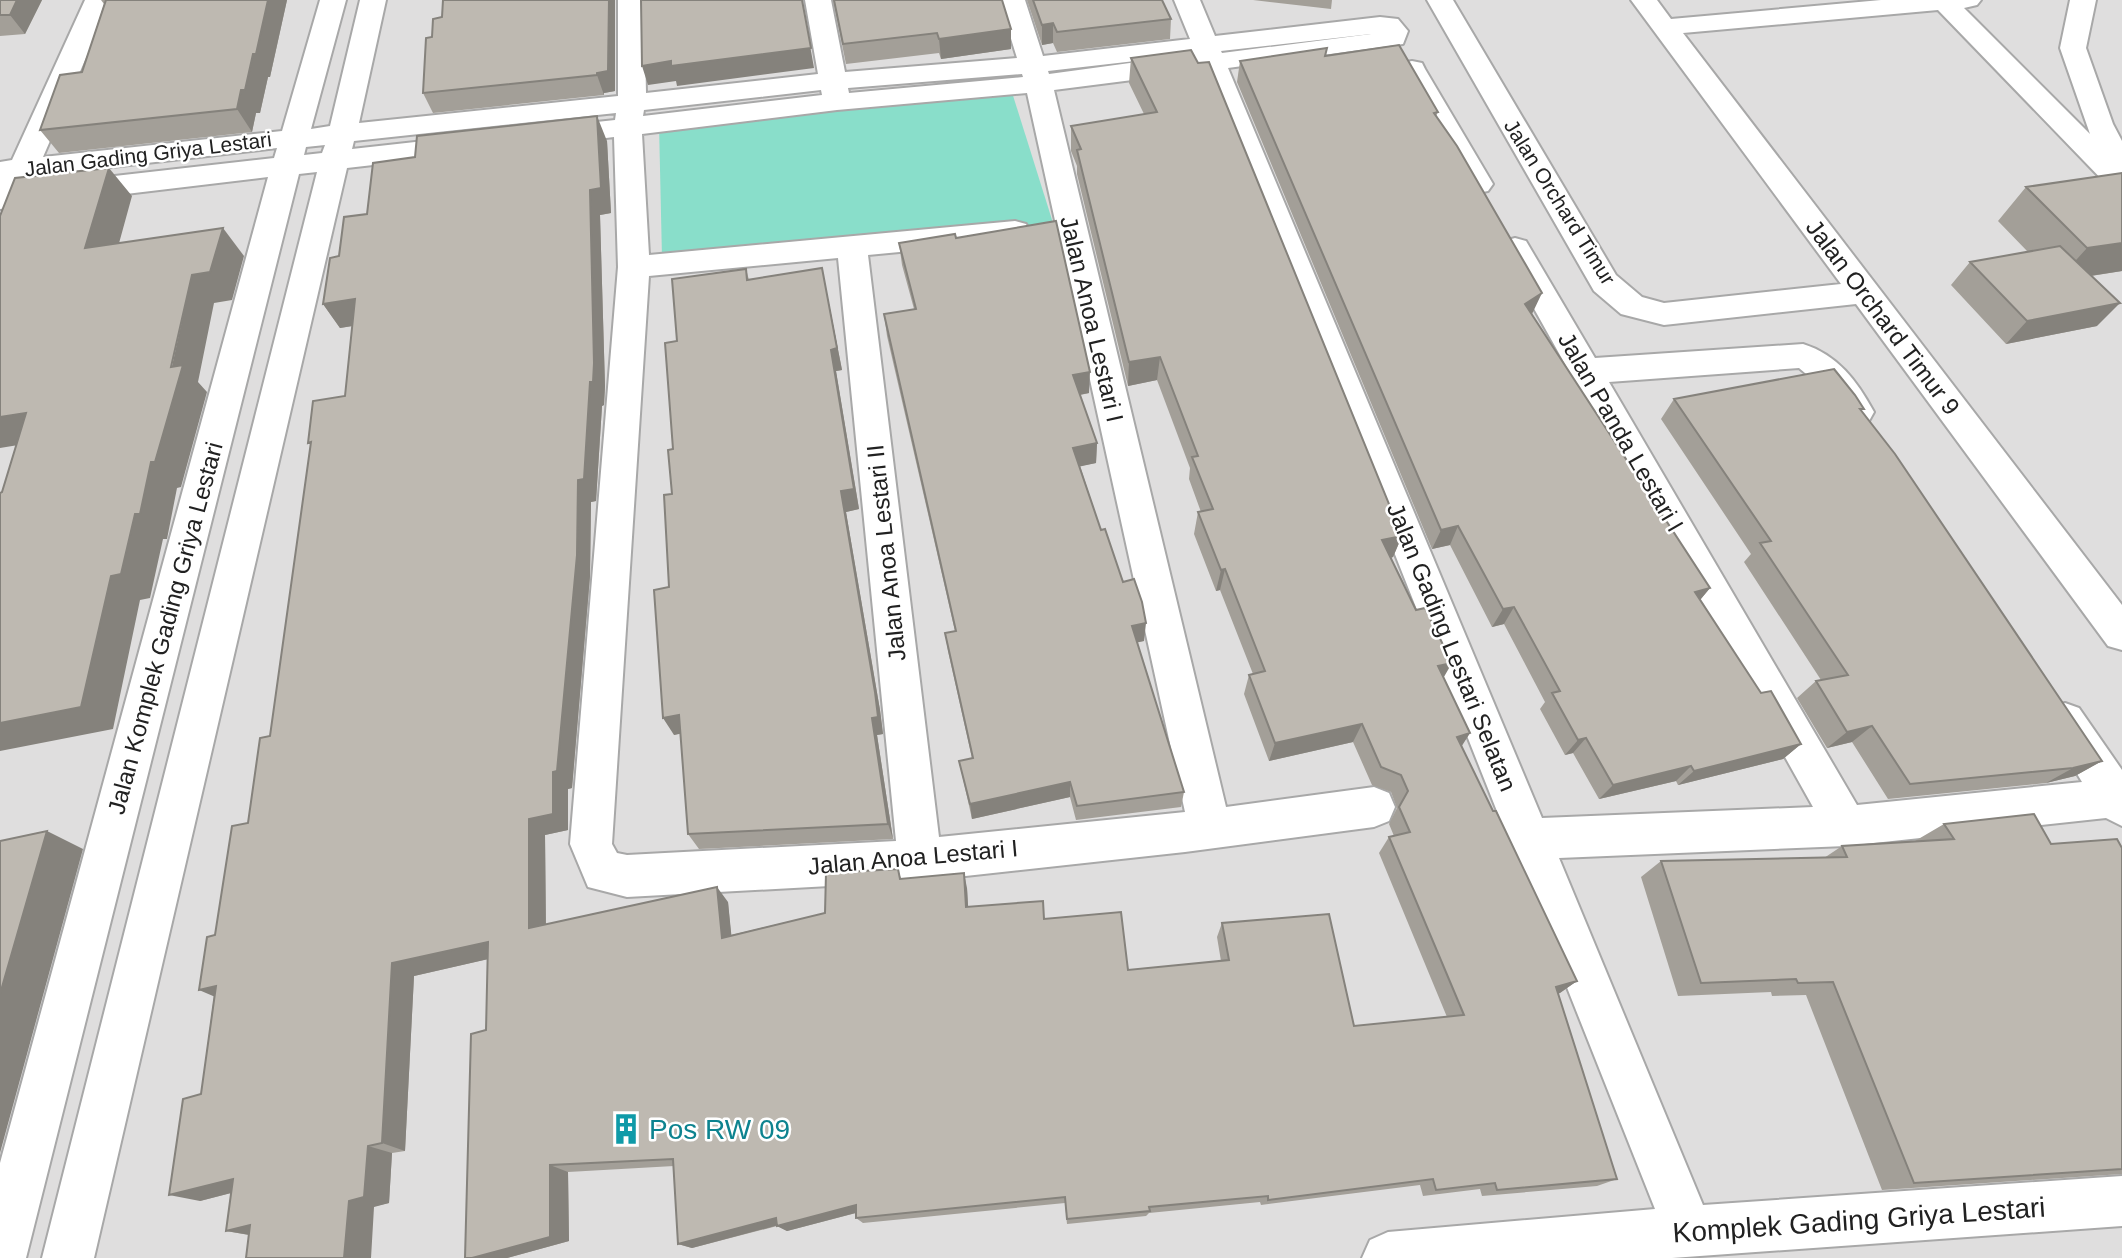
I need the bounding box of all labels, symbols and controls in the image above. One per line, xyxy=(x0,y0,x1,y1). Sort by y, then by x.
street label: Jalan Orchard Timur xyxy=(1500,115,1620,289)
street label: Jalan Gading Griya Lestari xyxy=(23,127,273,181)
street label: Jalan Anoa Lestari I xyxy=(1055,213,1129,425)
street label: Jalan Orchard Timur 9 xyxy=(1801,214,1965,420)
street label: Jalan Panda Lestari I xyxy=(1553,328,1689,536)
street label: Jalan Komplek Gading Griya Lestari xyxy=(102,439,228,817)
street label: Jalan Anoa Lestari II xyxy=(861,443,911,663)
street label: Jalan Gading Lestari Selatan xyxy=(1382,499,1522,795)
street label: Jalan Anoa Lestari I xyxy=(807,834,1019,880)
building icon: Pos RW 09 xyxy=(609,1112,643,1146)
place label: Pos RW 09 xyxy=(649,1114,790,1145)
street label: Komplek Gading Griya Lestari xyxy=(1672,1192,2046,1248)

